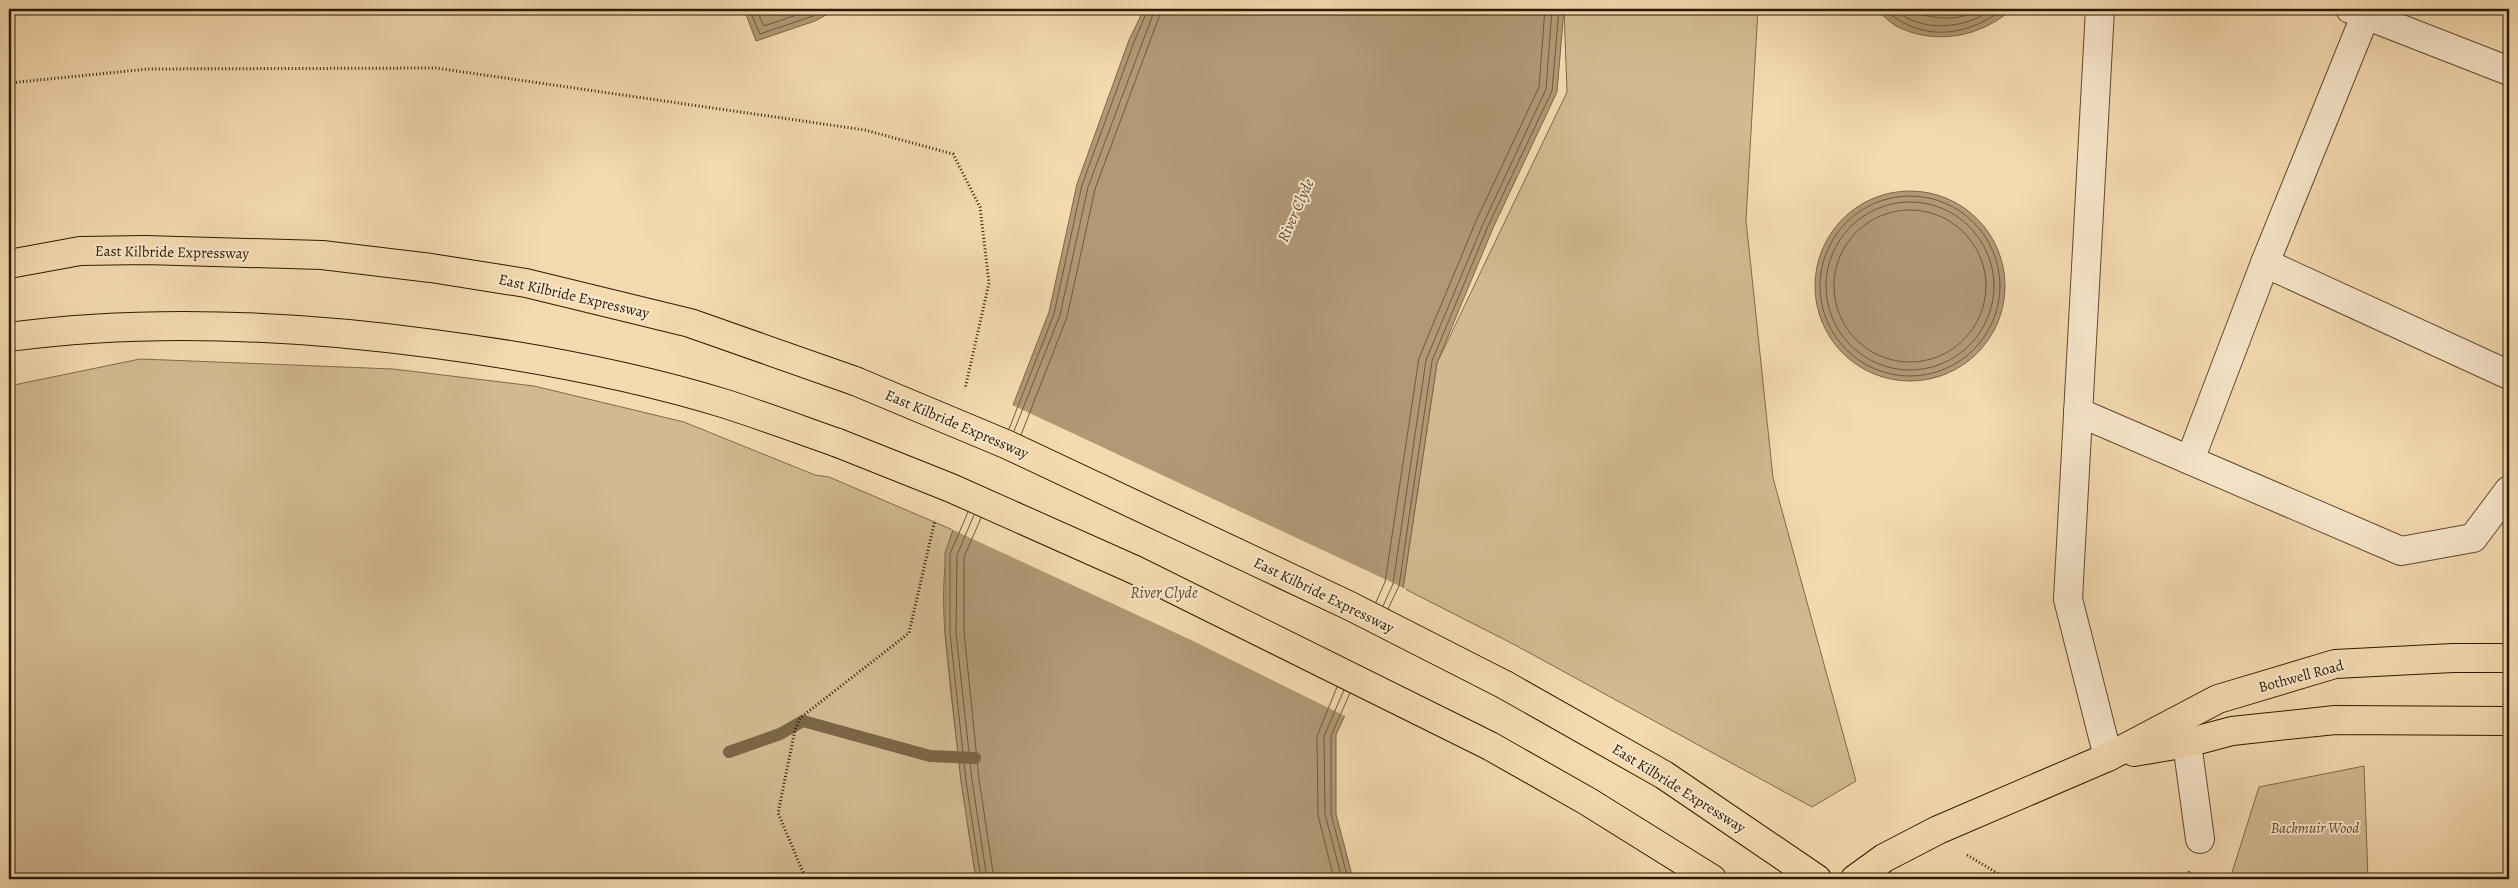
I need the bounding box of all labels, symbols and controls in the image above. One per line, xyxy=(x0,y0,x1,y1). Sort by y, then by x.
water label: River Clyde xyxy=(1272,175,1320,246)
street label: East Kilbride Expressway xyxy=(95,241,250,263)
street label: East Kilbride Expressway xyxy=(497,269,652,323)
street label: East Kilbride Expressway xyxy=(882,385,1032,463)
street label: East Kilbride Expressway xyxy=(1250,552,1398,638)
water label: River Clyde xyxy=(1130,582,1198,604)
street label: Bothwell Road xyxy=(2256,655,2347,697)
street label: East Kilbride Expressway xyxy=(1608,739,1750,837)
park label: Backmuir Wood xyxy=(2271,818,2359,838)

